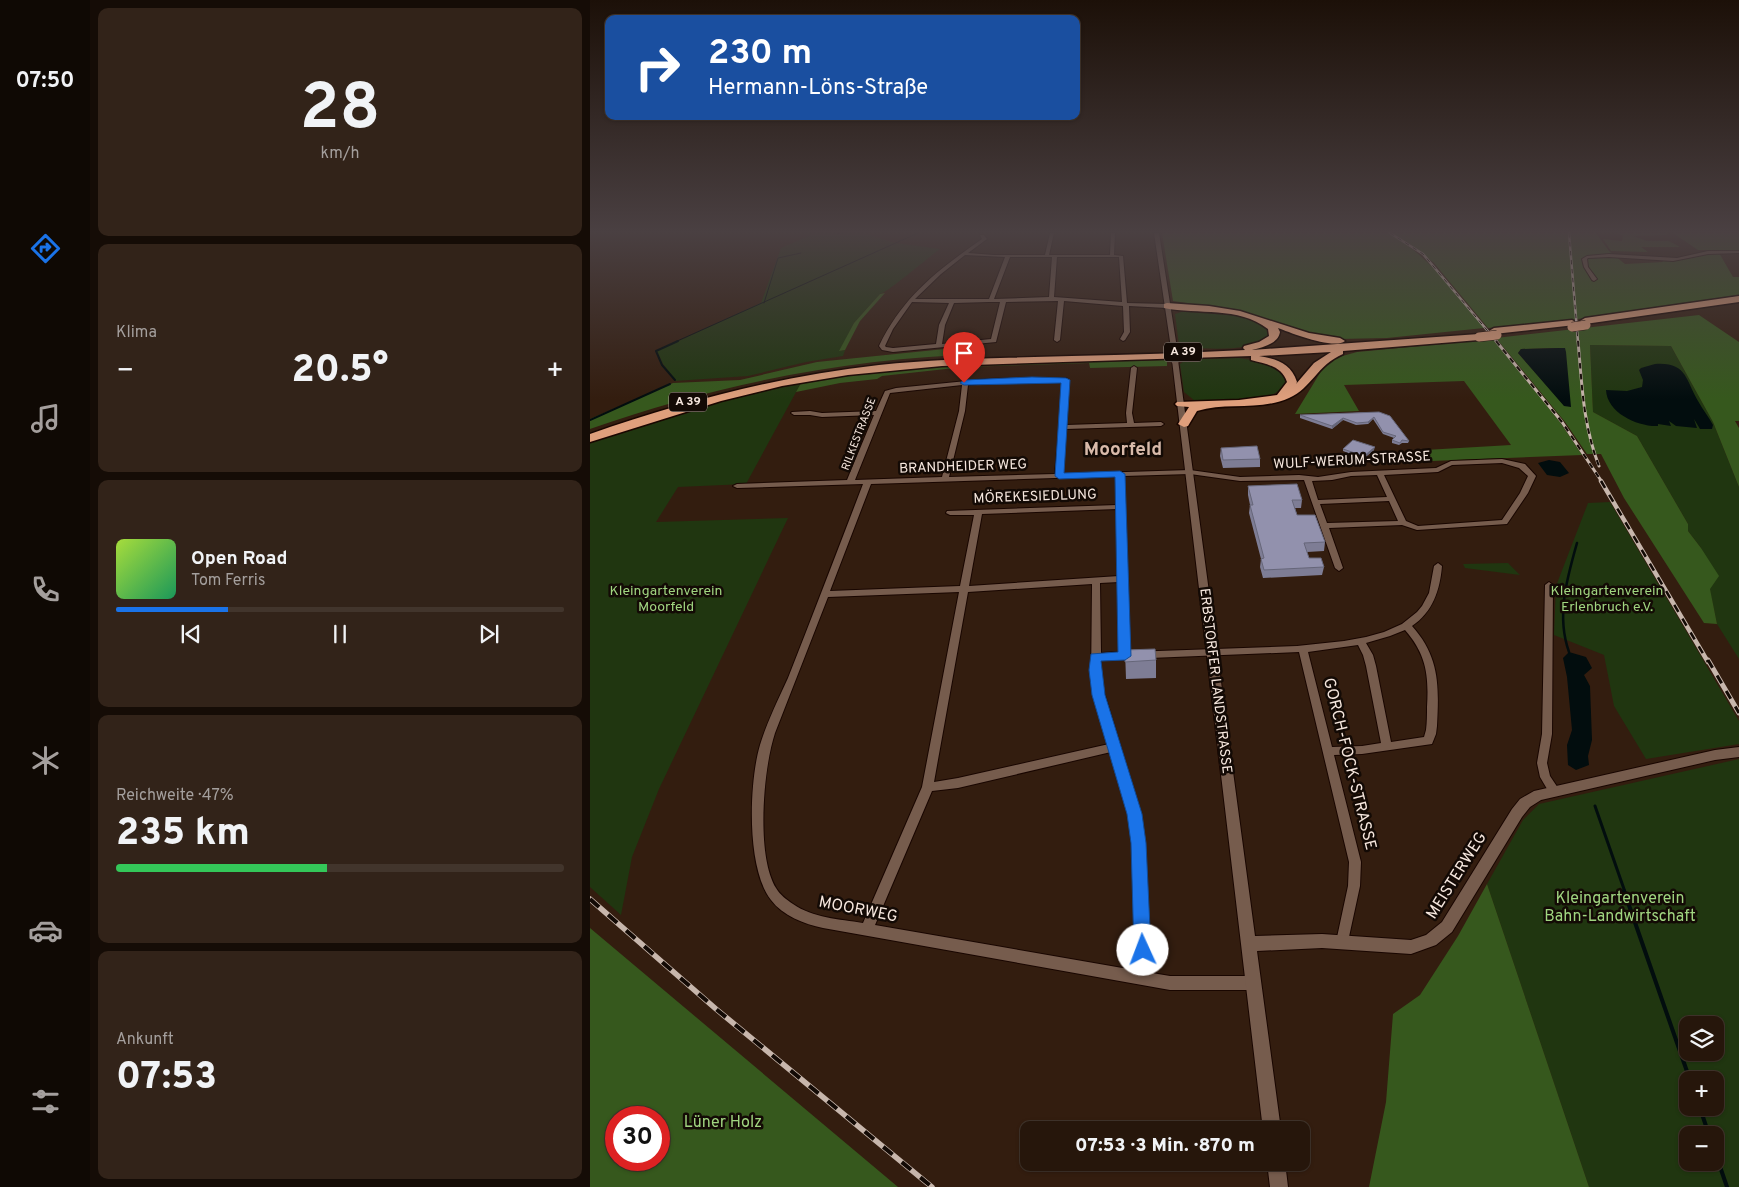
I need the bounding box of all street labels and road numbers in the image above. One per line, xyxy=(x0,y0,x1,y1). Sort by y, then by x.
road number: A 39 xyxy=(1164,342,1202,362)
road number: A 39 xyxy=(669,392,707,412)
street label: RILKESTRASSE xyxy=(839,396,879,472)
street label: WULF-WERUM-STRASSE xyxy=(1273,448,1431,474)
street label: BRANDHEIDER WEG xyxy=(899,456,1027,478)
street label: MÖREKESIEDLUNG xyxy=(973,485,1097,508)
street label: ERBSTORFER LANDSTRASSE xyxy=(1195,587,1235,775)
street label: GORCH-FOCK-STRASSE xyxy=(1318,676,1380,852)
street label: MEISTERWEG xyxy=(1422,829,1492,923)
street label: MOORWEG xyxy=(817,893,899,927)

